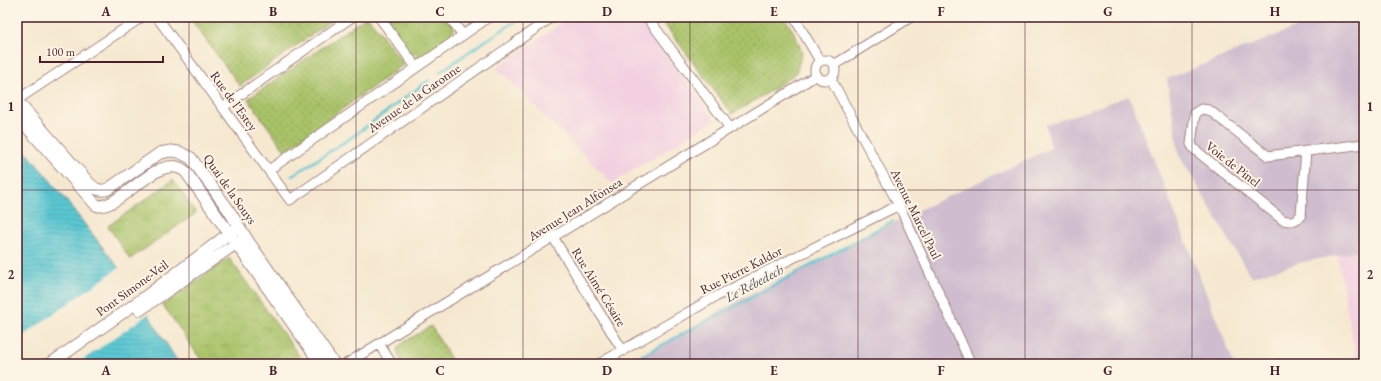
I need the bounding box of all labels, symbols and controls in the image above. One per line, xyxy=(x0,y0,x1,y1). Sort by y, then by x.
text: A xyxy=(100,3,111,20)
text: B xyxy=(269,3,277,20)
text: C xyxy=(435,3,445,20)
text: D xyxy=(602,3,612,20)
text: E xyxy=(770,3,778,20)
text: F xyxy=(937,3,945,20)
text: G xyxy=(1103,3,1113,20)
text: H xyxy=(1270,3,1281,20)
scale bar xyxy=(40,38,163,64)
text: 100 m xyxy=(46,44,76,60)
street label: Avenue de la Garonne xyxy=(364,60,464,137)
street label: Rue de l'Estey xyxy=(207,68,262,135)
text: 1 xyxy=(8,98,15,115)
text: 1 xyxy=(1367,98,1374,115)
street label: Voie de Pinel xyxy=(1202,137,1264,191)
street label: Quai de la Souys xyxy=(199,150,261,228)
street label: Avenue Marcel Paul xyxy=(886,165,945,262)
street label: Avenue Jean Alfonsea xyxy=(524,173,626,245)
street label: Rue Pierre Kaldor xyxy=(697,242,786,298)
street label: Rue Aimé Césaire xyxy=(568,244,630,330)
street label: Pont Simone-Veil xyxy=(92,256,172,320)
water label: Le Rébedech xyxy=(721,260,787,306)
text: 2 xyxy=(8,266,15,283)
text: 2 xyxy=(1367,266,1374,283)
text: A xyxy=(100,362,111,379)
text: B xyxy=(269,362,277,379)
text: C xyxy=(435,362,445,379)
text: D xyxy=(602,362,612,379)
text: E xyxy=(770,362,778,379)
text: F xyxy=(937,362,945,379)
text: G xyxy=(1103,362,1113,379)
text: H xyxy=(1270,362,1281,379)

